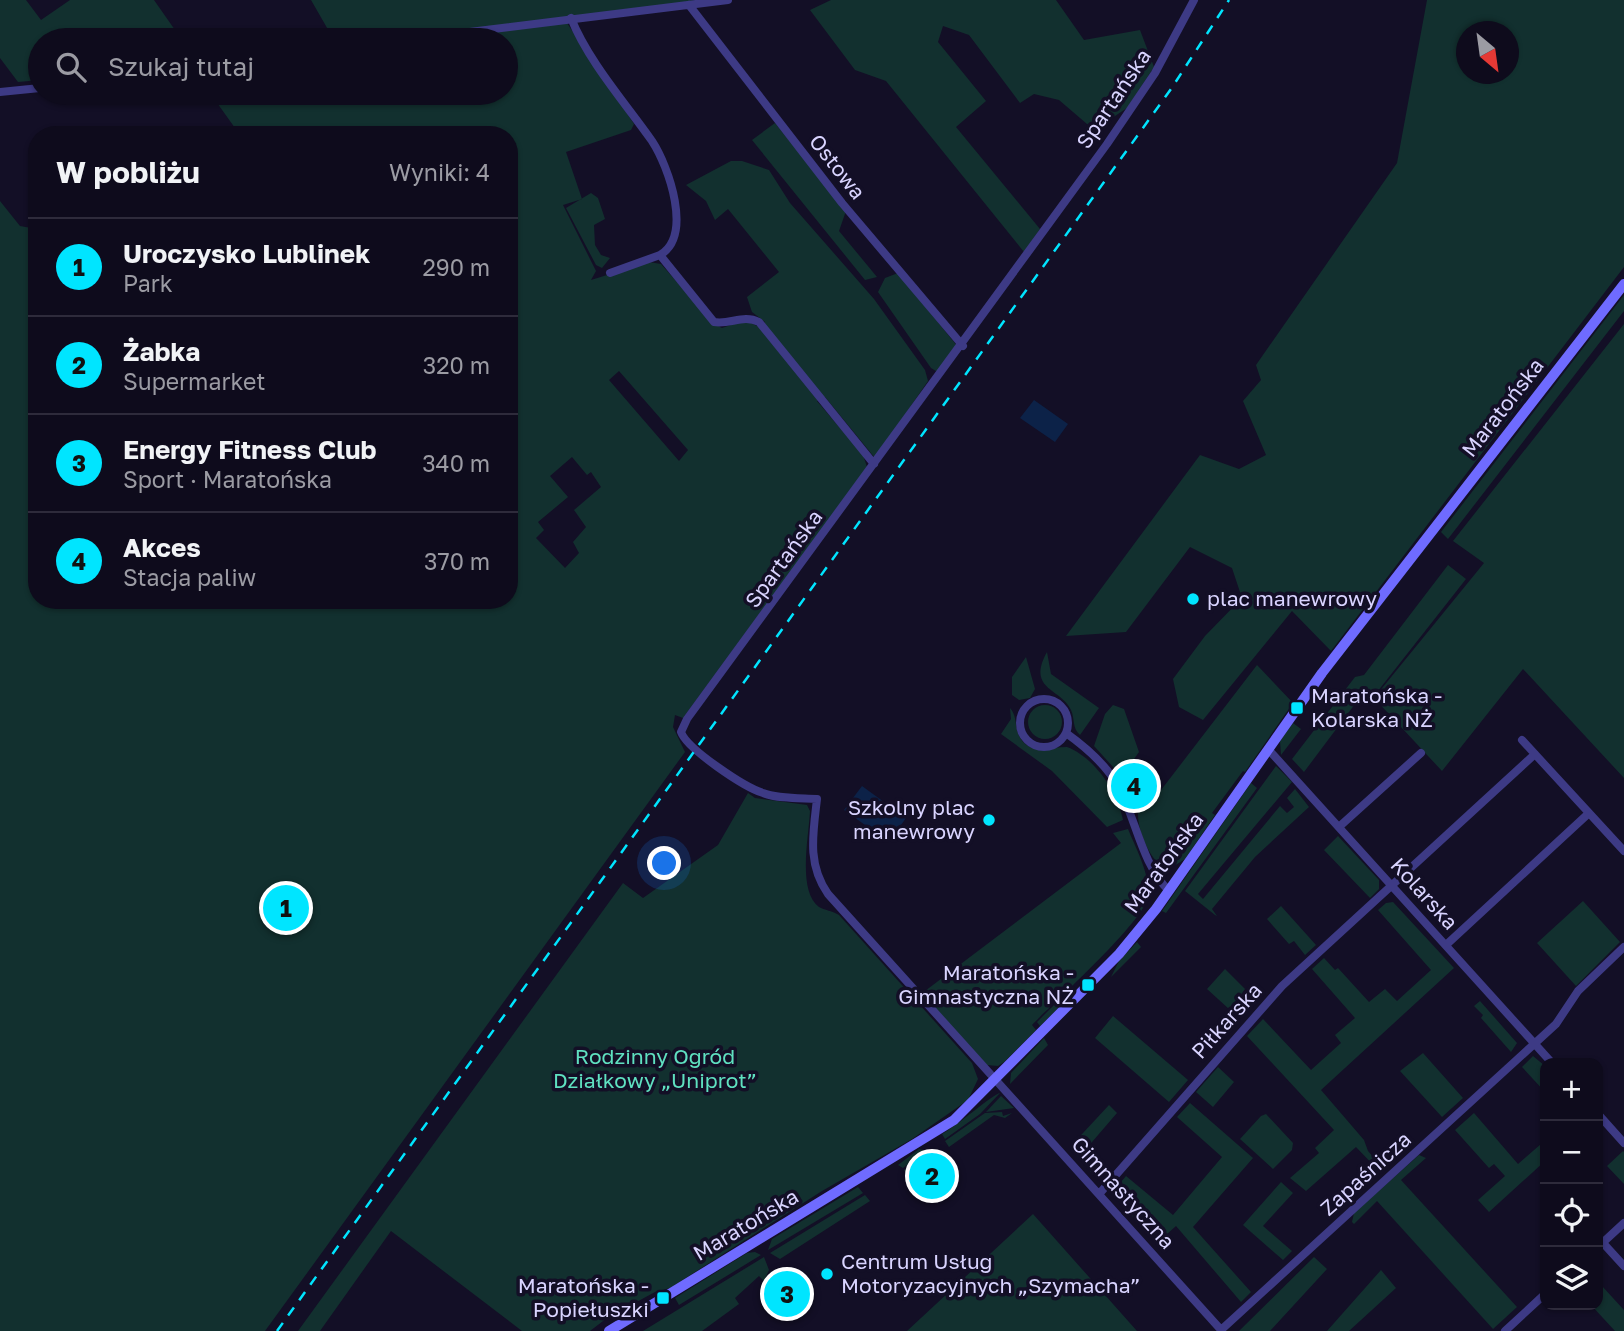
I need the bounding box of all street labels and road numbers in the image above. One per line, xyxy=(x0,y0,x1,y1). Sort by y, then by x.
street label: Spartańska xyxy=(1070,44,1156,153)
street label: Ostowa xyxy=(804,128,871,204)
street label: Maratońska xyxy=(1456,353,1549,462)
street label: Spartańska xyxy=(739,504,827,612)
street label: Maratońska xyxy=(1118,807,1208,918)
street label: Kolarska xyxy=(1386,852,1464,935)
street label: Piłkarska xyxy=(1186,977,1267,1064)
street label: Zapaśnicza xyxy=(1315,1126,1416,1221)
street label: Gimnastyczna xyxy=(1067,1131,1181,1254)
street label: Maratońska xyxy=(688,1183,803,1266)

